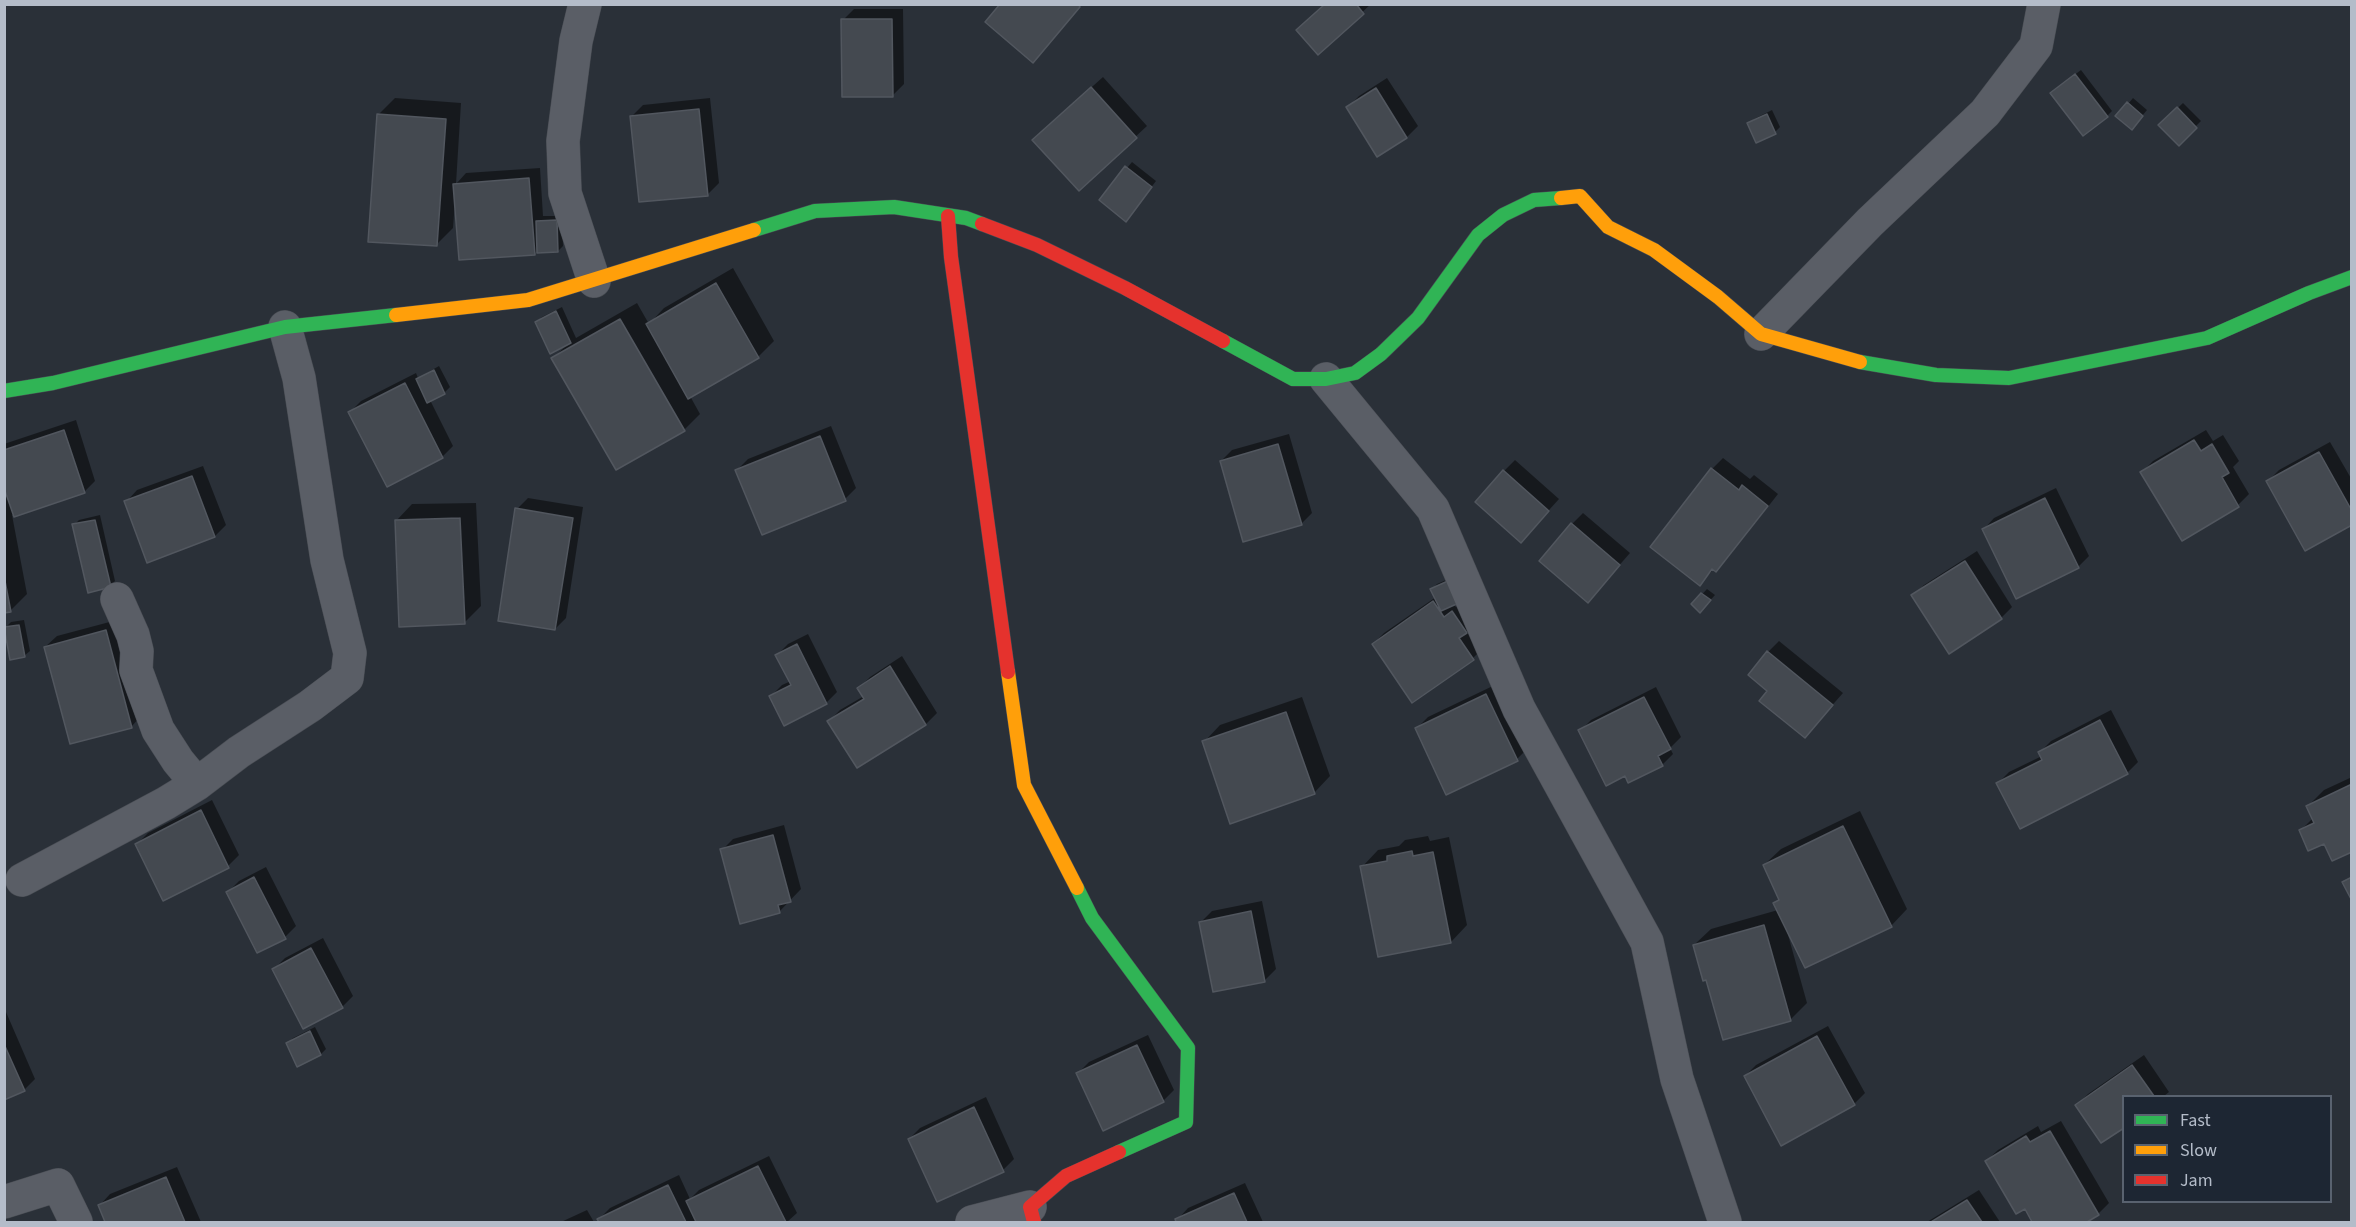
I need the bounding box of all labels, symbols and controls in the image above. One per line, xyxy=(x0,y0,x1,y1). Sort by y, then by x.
legend xyxy=(2122,1095,2332,1203)
text: Fast xyxy=(2180,1108,2211,1133)
text: Slow xyxy=(2180,1138,2217,1163)
text: Jam xyxy=(2180,1168,2213,1193)

